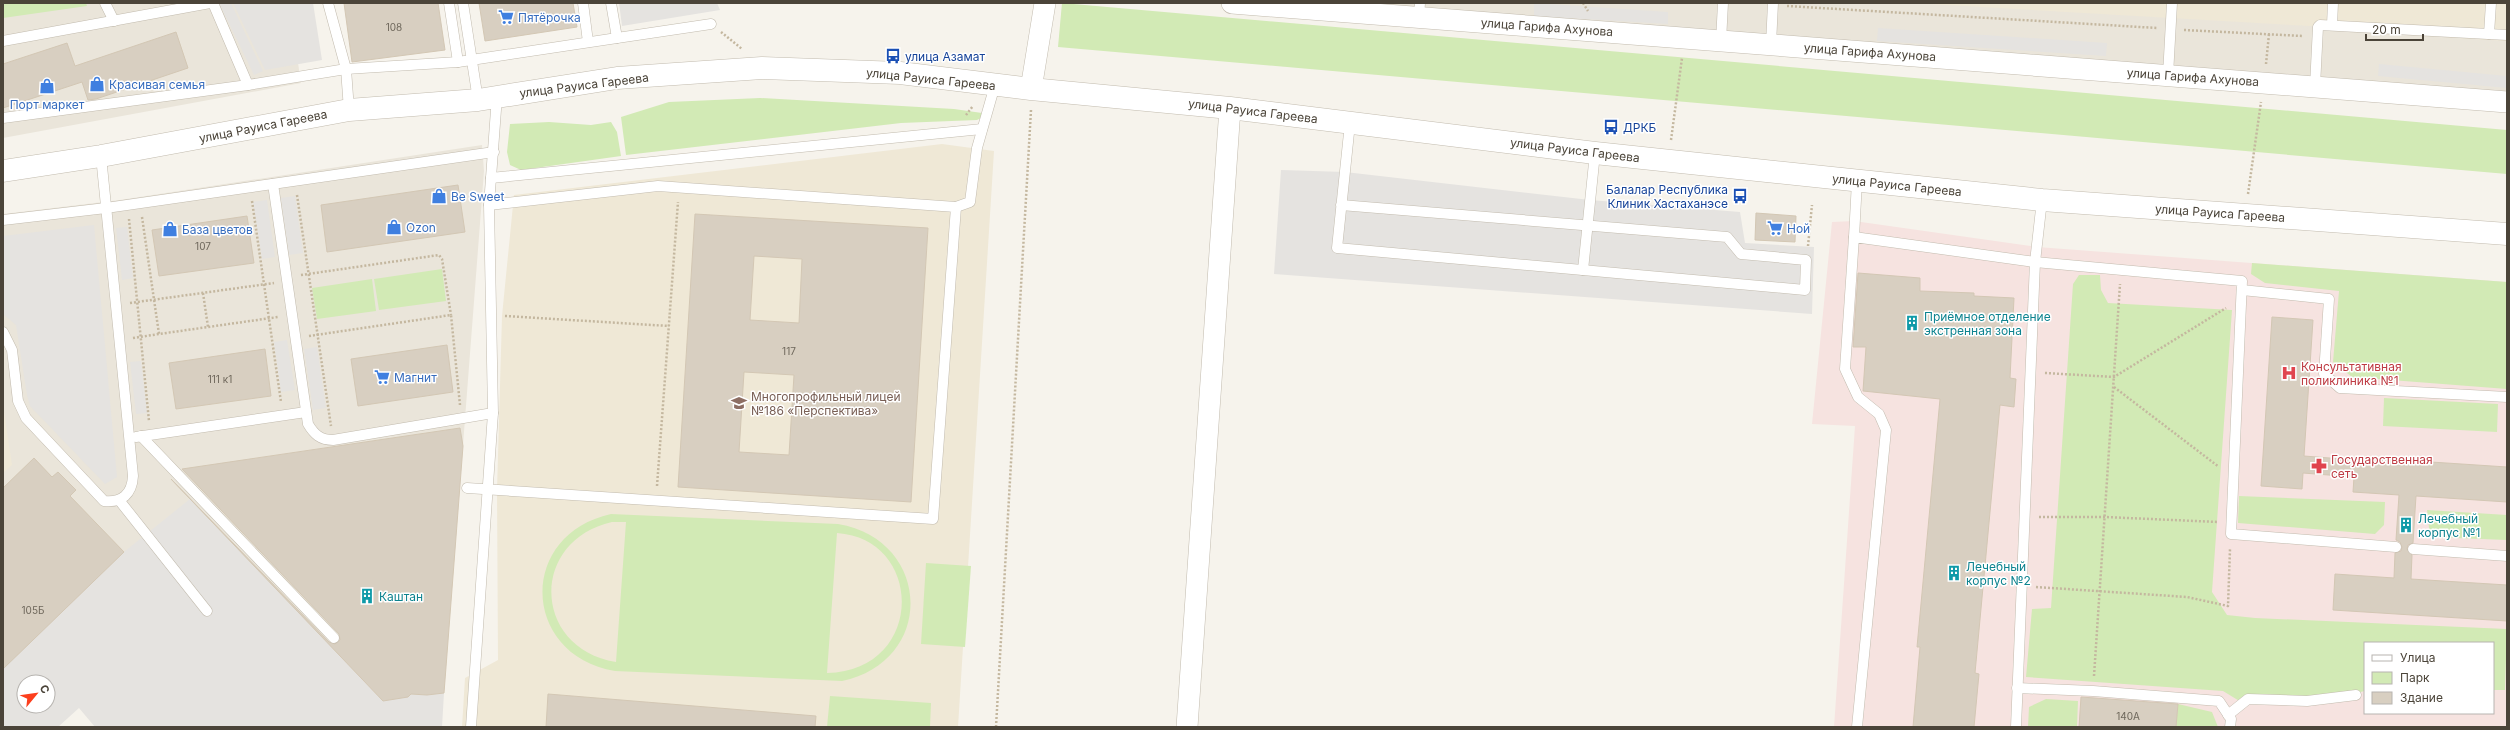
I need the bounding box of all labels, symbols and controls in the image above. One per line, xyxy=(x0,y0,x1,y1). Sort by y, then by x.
supermarket icon: Пятёрочка xyxy=(497,8,515,26)
place label: Пятёрочка xyxy=(518,10,581,25)
street label: улица Гарифа Ахунова xyxy=(1480,15,1614,39)
scale bar xyxy=(2366,16,2423,42)
house number: 108 xyxy=(386,21,402,33)
text: 20 m xyxy=(2372,22,2401,37)
street label: улица Гарифа Ахунова xyxy=(1803,40,1937,64)
bus stop icon: улица Азамат xyxy=(884,47,902,65)
place label: улица Азамат xyxy=(905,49,985,64)
street label: улица Рауиса Гареева xyxy=(865,65,997,93)
street label: улица Гарифа Ахунова xyxy=(2126,65,2260,89)
street label: улица Рауиса Гареева xyxy=(518,70,650,100)
shop icon: Красивая семья xyxy=(88,75,106,93)
shop icon: Порт маркет xyxy=(38,77,56,95)
place label: Красивая семья xyxy=(109,77,205,92)
street label: улица Рауиса Гареева xyxy=(1187,96,1319,126)
place label: Порт маркет xyxy=(10,97,85,112)
street label: улица Рауиса Гареева xyxy=(198,106,328,146)
bus stop icon: ДРКБ xyxy=(1602,118,1620,136)
place label: ДРКБ xyxy=(1623,120,1657,135)
street label: улица Рауиса Гареева xyxy=(1509,135,1641,165)
street label: улица Рауиса Гареева xyxy=(1831,171,1963,199)
place label: Балалар Республика Клиник Хастаханэсе xyxy=(1606,182,1728,211)
shop icon: Be Sweet xyxy=(430,187,448,205)
bus stop icon: Балалар Республика Клиник Хастаханэсе xyxy=(1731,187,1749,205)
place label: Be Sweet xyxy=(451,189,505,204)
street label: улица Рауиса Гареева xyxy=(2154,201,2286,225)
shop icon: Ozon xyxy=(385,218,403,236)
supermarket icon: Ной xyxy=(1766,219,1784,237)
shop icon: База цветов xyxy=(161,220,179,238)
place label: Ozon xyxy=(406,220,436,235)
place label: Ной xyxy=(1787,221,1810,236)
place label: База цветов xyxy=(182,222,253,237)
house number: 107 xyxy=(195,240,211,252)
place label: Приёмное отделение экстренная зона xyxy=(1924,309,2051,338)
building icon: Приёмное отделение экстренная зона xyxy=(1903,314,1921,332)
house number: 117 xyxy=(782,345,796,357)
place label: Консультативная поликлиника №1 xyxy=(2301,359,2402,388)
hospital icon: Консультативная поликлиника №1 xyxy=(2280,364,2298,382)
supermarket icon: Магнит xyxy=(373,368,391,386)
place label: Магнит xyxy=(394,370,437,385)
house number: 111 к1 xyxy=(208,373,232,385)
place label: Многопрофильный лицей №186 «Перспектива» xyxy=(751,389,901,418)
school or university icon: Многопрофильный лицей №186 «Перспектива» xyxy=(730,394,748,412)
place label: Государственная сеть xyxy=(2331,452,2433,481)
pharmacy icon: Государственная сеть xyxy=(2310,457,2328,475)
place label: Лечебный корпус №1 xyxy=(2418,511,2480,540)
building icon: Лечебный корпус №1 xyxy=(2397,516,2415,534)
place label: Лечебный корпус №2 xyxy=(1966,559,2031,588)
building icon: Лечебный корпус №2 xyxy=(1945,564,1963,582)
building icon: Каштан xyxy=(358,587,376,605)
place label: Каштан xyxy=(379,589,423,604)
house number: 105Б xyxy=(22,604,44,616)
legend xyxy=(2364,642,2494,714)
text: Улица xyxy=(2400,650,2435,665)
text: Парк xyxy=(2400,670,2430,685)
north arrow xyxy=(16,674,56,714)
text: С xyxy=(37,682,53,696)
text: Здание xyxy=(2400,690,2443,705)
house number: 140А xyxy=(2116,710,2140,722)

